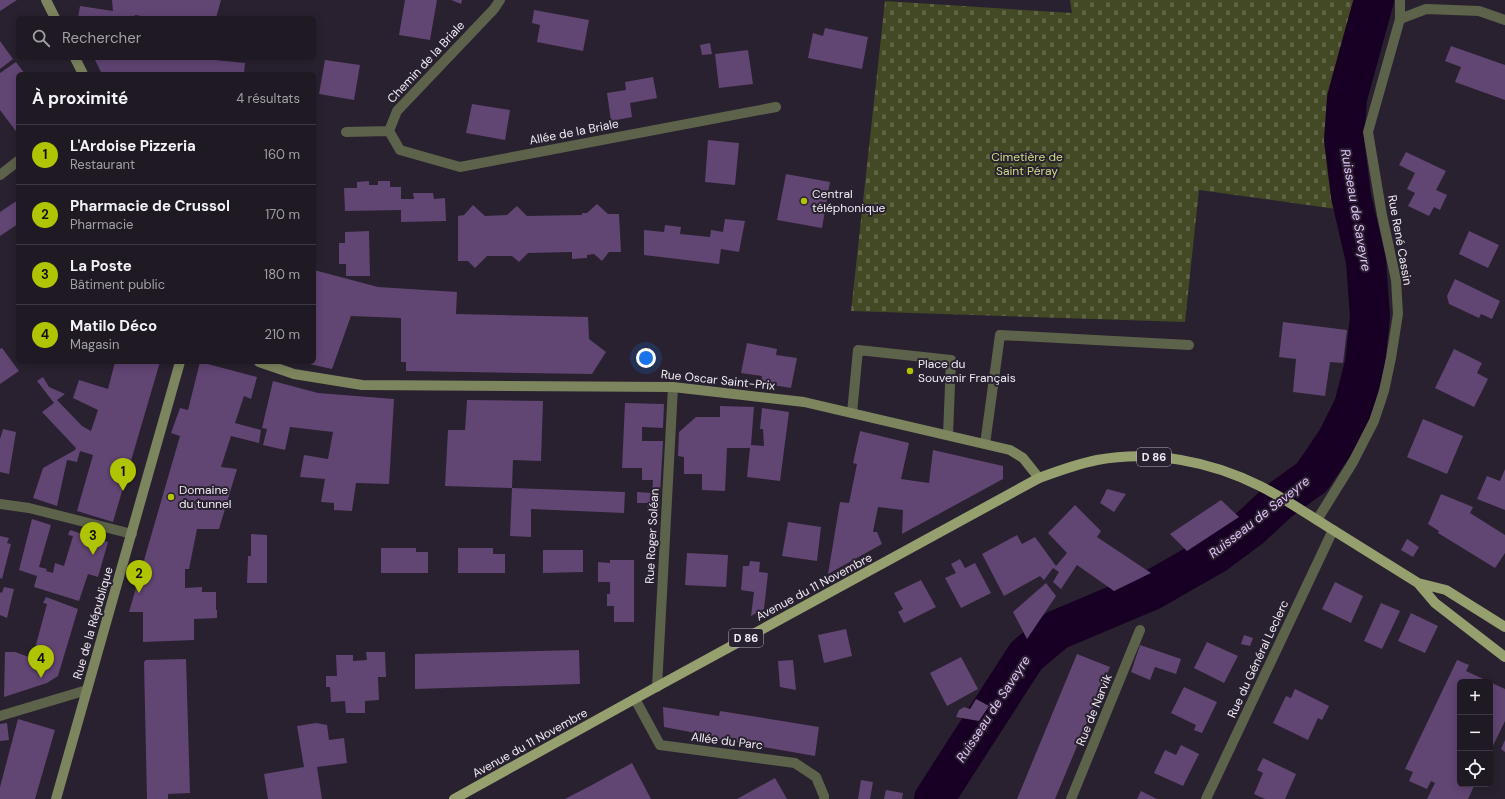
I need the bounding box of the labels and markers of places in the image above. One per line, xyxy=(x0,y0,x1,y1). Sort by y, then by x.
place label: Central téléphonique xyxy=(812,186,886,216)
marker: Central téléphonique xyxy=(799,196,809,206)
place label: Place du Souvenir Français xyxy=(918,356,1016,386)
marker: Place du Souvenir Français xyxy=(905,366,915,376)
pin: 1 xyxy=(110,458,136,491)
place label: Domaine du tunnel xyxy=(179,482,231,512)
marker: Domaine du tunnel xyxy=(166,492,176,502)
pin: 3 xyxy=(80,522,106,555)
pin: 2 xyxy=(126,560,152,593)
pin: 4 xyxy=(28,645,54,678)

